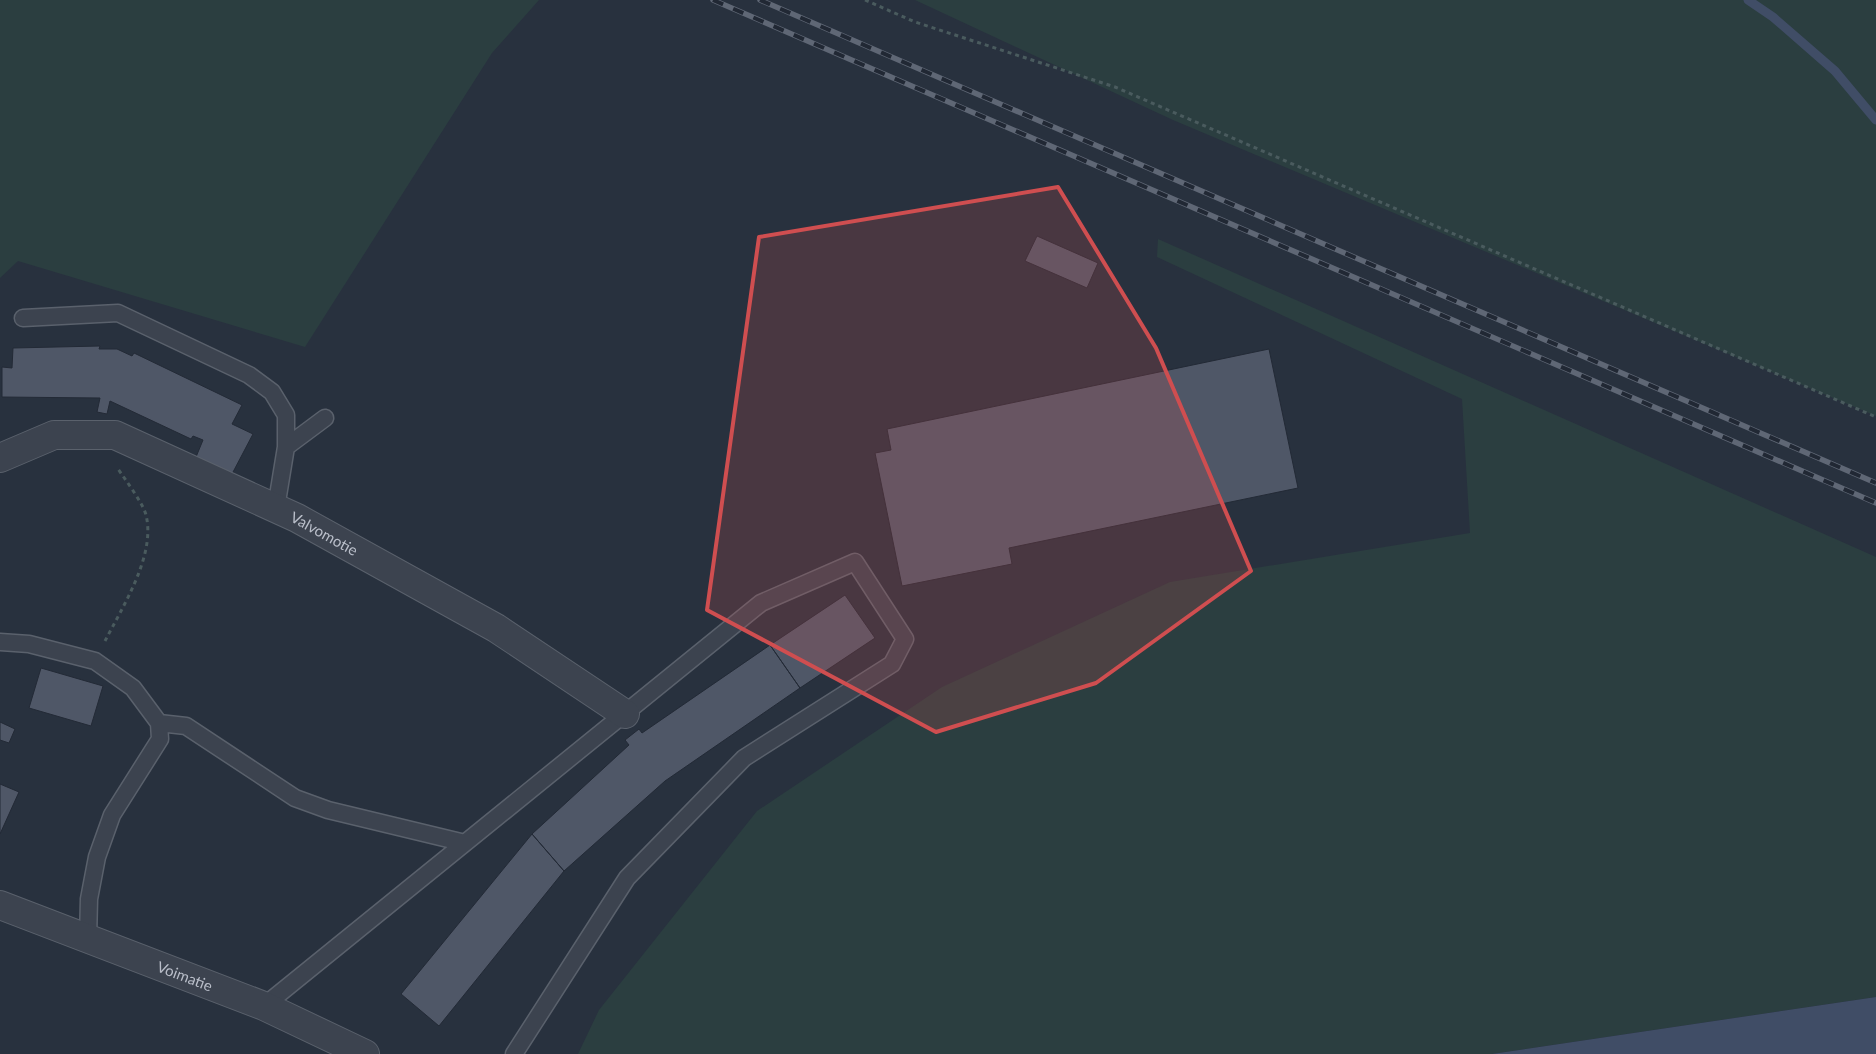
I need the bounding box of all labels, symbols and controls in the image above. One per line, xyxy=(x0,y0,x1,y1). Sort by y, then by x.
street label: Valvomotie xyxy=(288,507,361,559)
street label: Voimatie xyxy=(155,957,215,995)

